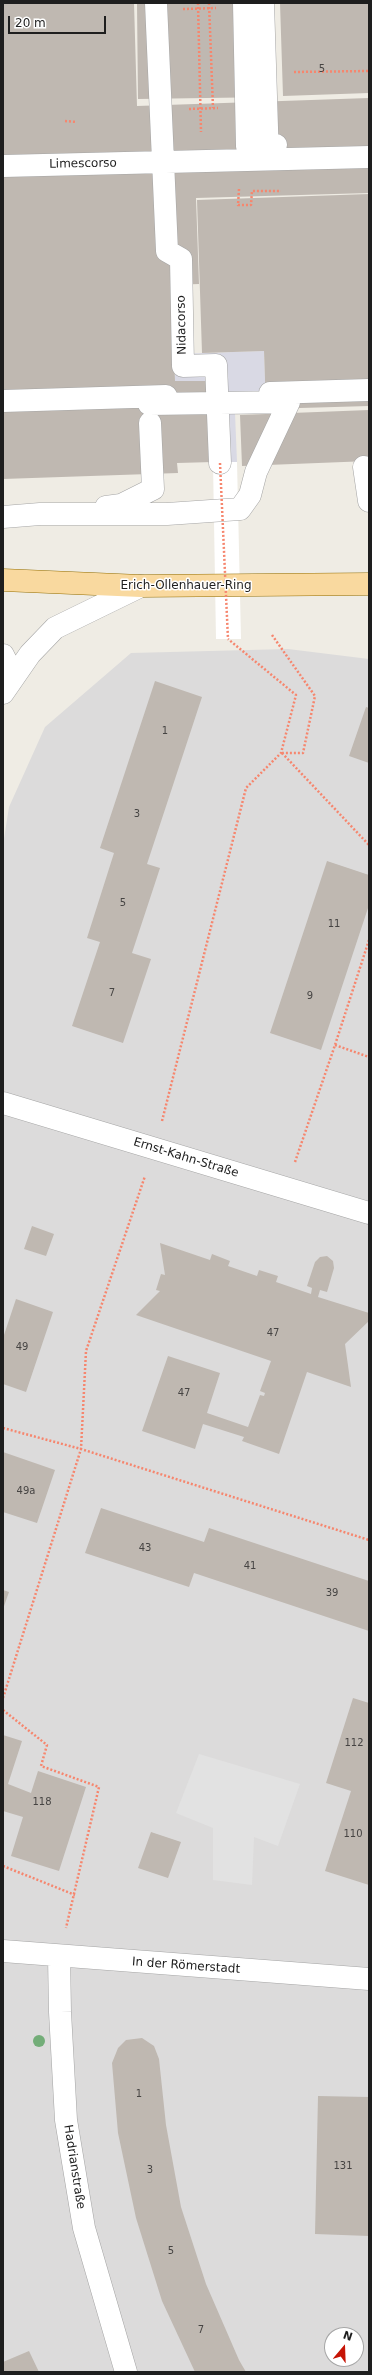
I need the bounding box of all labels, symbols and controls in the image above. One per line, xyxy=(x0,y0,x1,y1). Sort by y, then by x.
scale bar xyxy=(10,8,108,34)
text: 20 m xyxy=(15,16,46,30)
house number: 5 xyxy=(319,63,325,75)
street label: Limescorso xyxy=(49,156,117,172)
street label: Nidacorso xyxy=(174,295,190,355)
street label: Erich-Ollenhauer-Ring xyxy=(120,579,252,593)
house number: 1 xyxy=(162,725,168,737)
house number: 3 xyxy=(134,808,140,820)
house number: 5 xyxy=(120,897,126,909)
house number: 11 xyxy=(328,918,340,930)
house number: 7 xyxy=(109,987,115,999)
house number: 9 xyxy=(307,990,313,1002)
street label: Ernst-Kahn-Straße xyxy=(132,1135,240,1181)
house number: 47 xyxy=(267,1327,279,1339)
house number: 49 xyxy=(16,1341,28,1353)
house number: 47 xyxy=(178,1387,190,1399)
house number: 49a xyxy=(17,1485,35,1497)
house number: 43 xyxy=(139,1542,151,1554)
house number: 41 xyxy=(244,1560,256,1572)
house number: 39 xyxy=(326,1587,338,1599)
house number: 112 xyxy=(344,1737,364,1749)
house number: 118 xyxy=(32,1796,52,1808)
house number: 110 xyxy=(343,1828,363,1840)
street label: In der Römerstadt xyxy=(131,1955,241,1977)
house number: 1 xyxy=(136,2088,142,2100)
street label: Hadrianstraße xyxy=(60,2124,88,2210)
house number: 131 xyxy=(333,2160,353,2172)
house number: 3 xyxy=(147,2164,153,2176)
house number: 5 xyxy=(168,2245,174,2257)
house number: 7 xyxy=(198,2324,204,2336)
north arrow xyxy=(324,2327,364,2367)
text: N xyxy=(341,2328,354,2344)

